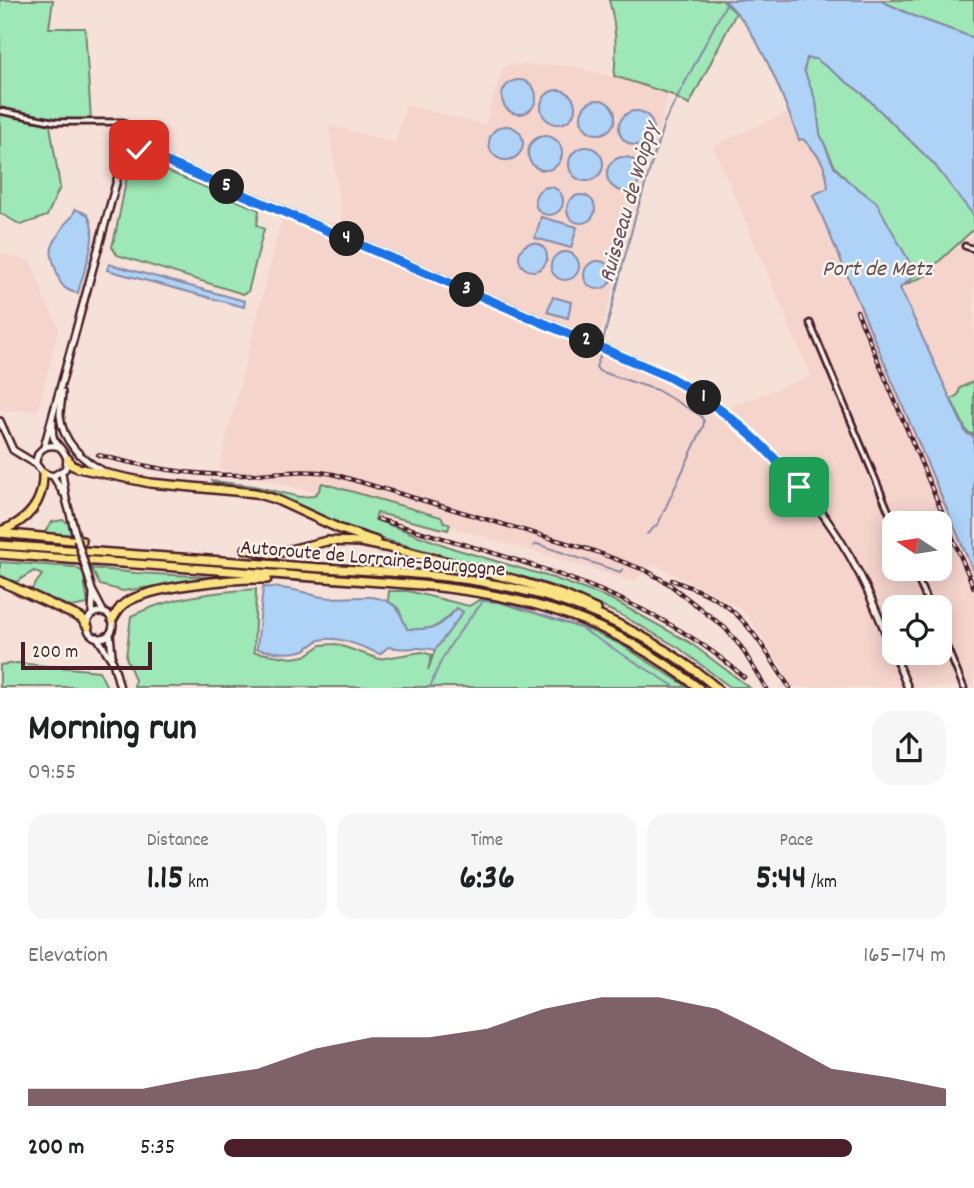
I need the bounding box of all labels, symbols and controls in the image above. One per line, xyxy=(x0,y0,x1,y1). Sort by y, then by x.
water label: Ruisseau de Woippy xyxy=(592,116,670,287)
pin xyxy=(109,120,169,180)
icon: check xyxy=(120,131,158,169)
pin: 5 xyxy=(210,170,244,204)
text: 5 xyxy=(222,173,231,200)
pin: 4 xyxy=(330,222,364,256)
text: 4 xyxy=(343,225,350,252)
water label: Port de Metz xyxy=(822,254,933,287)
pin: 3 xyxy=(449,272,484,308)
text: 3 xyxy=(462,276,471,303)
pin: 2 xyxy=(570,324,604,358)
text: 2 xyxy=(582,327,591,354)
pin: 1 xyxy=(686,380,722,416)
text: 1 xyxy=(701,384,706,411)
pin xyxy=(769,457,829,517)
icon: arrive xyxy=(780,468,818,506)
north arrow xyxy=(882,511,952,581)
map controls xyxy=(882,511,952,665)
street label: Autoroute de Lorraine-Bourgogne xyxy=(239,533,506,587)
button: locate xyxy=(882,595,952,665)
scale bar xyxy=(21,638,152,670)
text: 200 m xyxy=(32,640,78,667)
text: Morning run xyxy=(28,703,197,758)
button: share xyxy=(872,711,946,785)
text: 09:55 xyxy=(28,757,76,790)
text: Distance xyxy=(147,828,209,855)
text: Time xyxy=(471,828,503,855)
text: Pace xyxy=(780,828,813,855)
text: 1.15 xyxy=(146,855,184,905)
text: 6:36 xyxy=(459,855,515,905)
text: 5:44 xyxy=(755,855,807,905)
text: km xyxy=(184,870,209,897)
text: /km xyxy=(807,870,837,897)
text: Elevation xyxy=(28,940,108,973)
text: 165–174 m xyxy=(863,940,946,973)
text: 200 m xyxy=(28,1132,84,1165)
text: 5:35 xyxy=(140,1132,175,1165)

